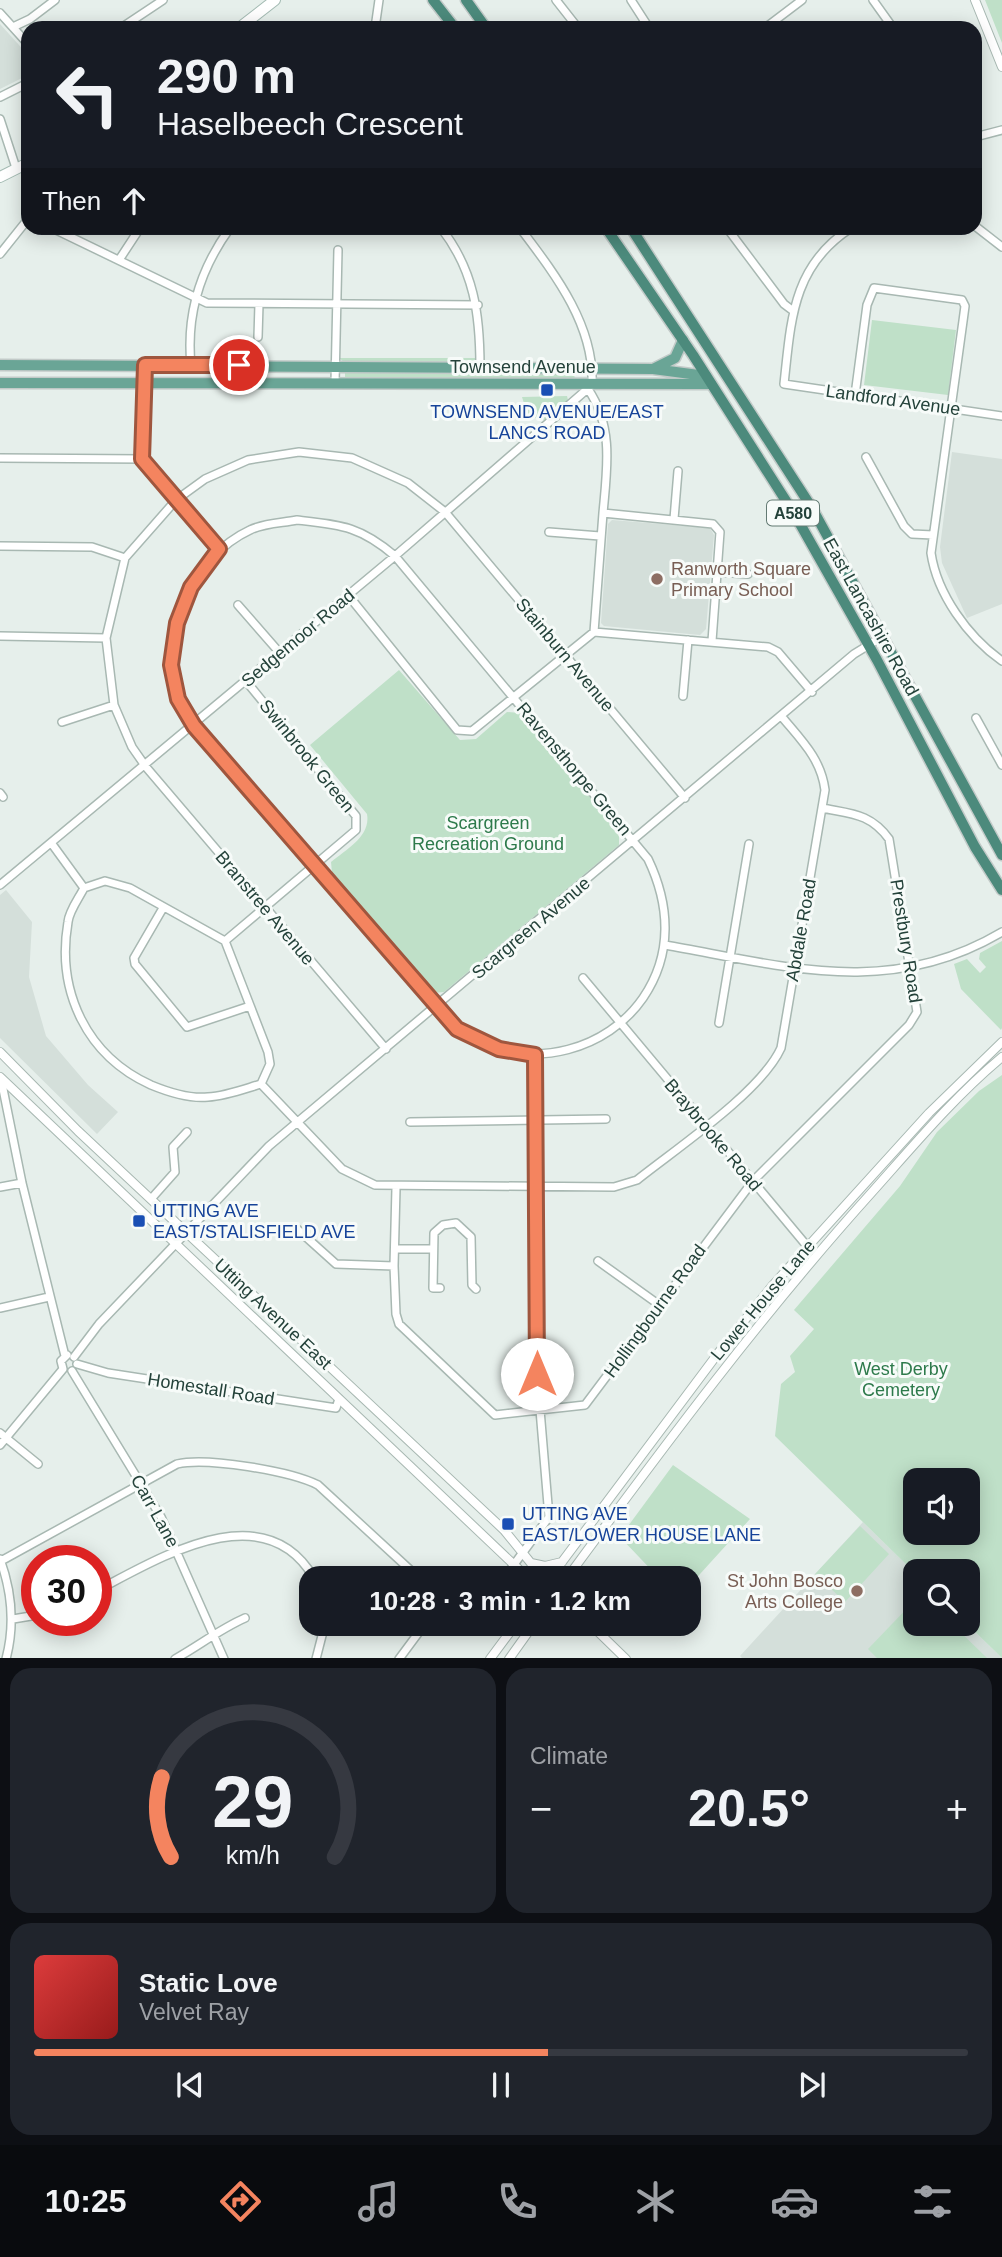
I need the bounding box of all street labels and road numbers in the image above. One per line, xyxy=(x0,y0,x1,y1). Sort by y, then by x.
street label: Townsend Avenue xyxy=(450,357,596,377)
street label: Landford Avenue xyxy=(824,381,962,419)
road number: A580 xyxy=(767,500,819,526)
street label: East Lancashire Road xyxy=(819,535,923,699)
street label: Sedgemoor Road xyxy=(238,585,358,691)
street label: Stainburn Avenue xyxy=(512,594,618,716)
street label: Swinbrook Green xyxy=(255,696,359,816)
street label: Ravensthorpe Green xyxy=(513,699,635,839)
street label: Branstree Avenue xyxy=(211,847,319,969)
street label: Scargreen Avenue xyxy=(468,873,594,983)
street label: Abdale Road xyxy=(782,877,820,983)
street label: Prestbury Road xyxy=(886,878,926,1004)
street label: Braybrooke Road xyxy=(660,1075,766,1195)
street label: Lower House Lane xyxy=(707,1236,819,1364)
street label: Hollingbourne Road xyxy=(600,1241,710,1381)
street label: Utting Avenue East xyxy=(210,1255,336,1373)
street label: Homestall Road xyxy=(146,1369,276,1409)
street label: Carr Lane xyxy=(127,1471,183,1551)

